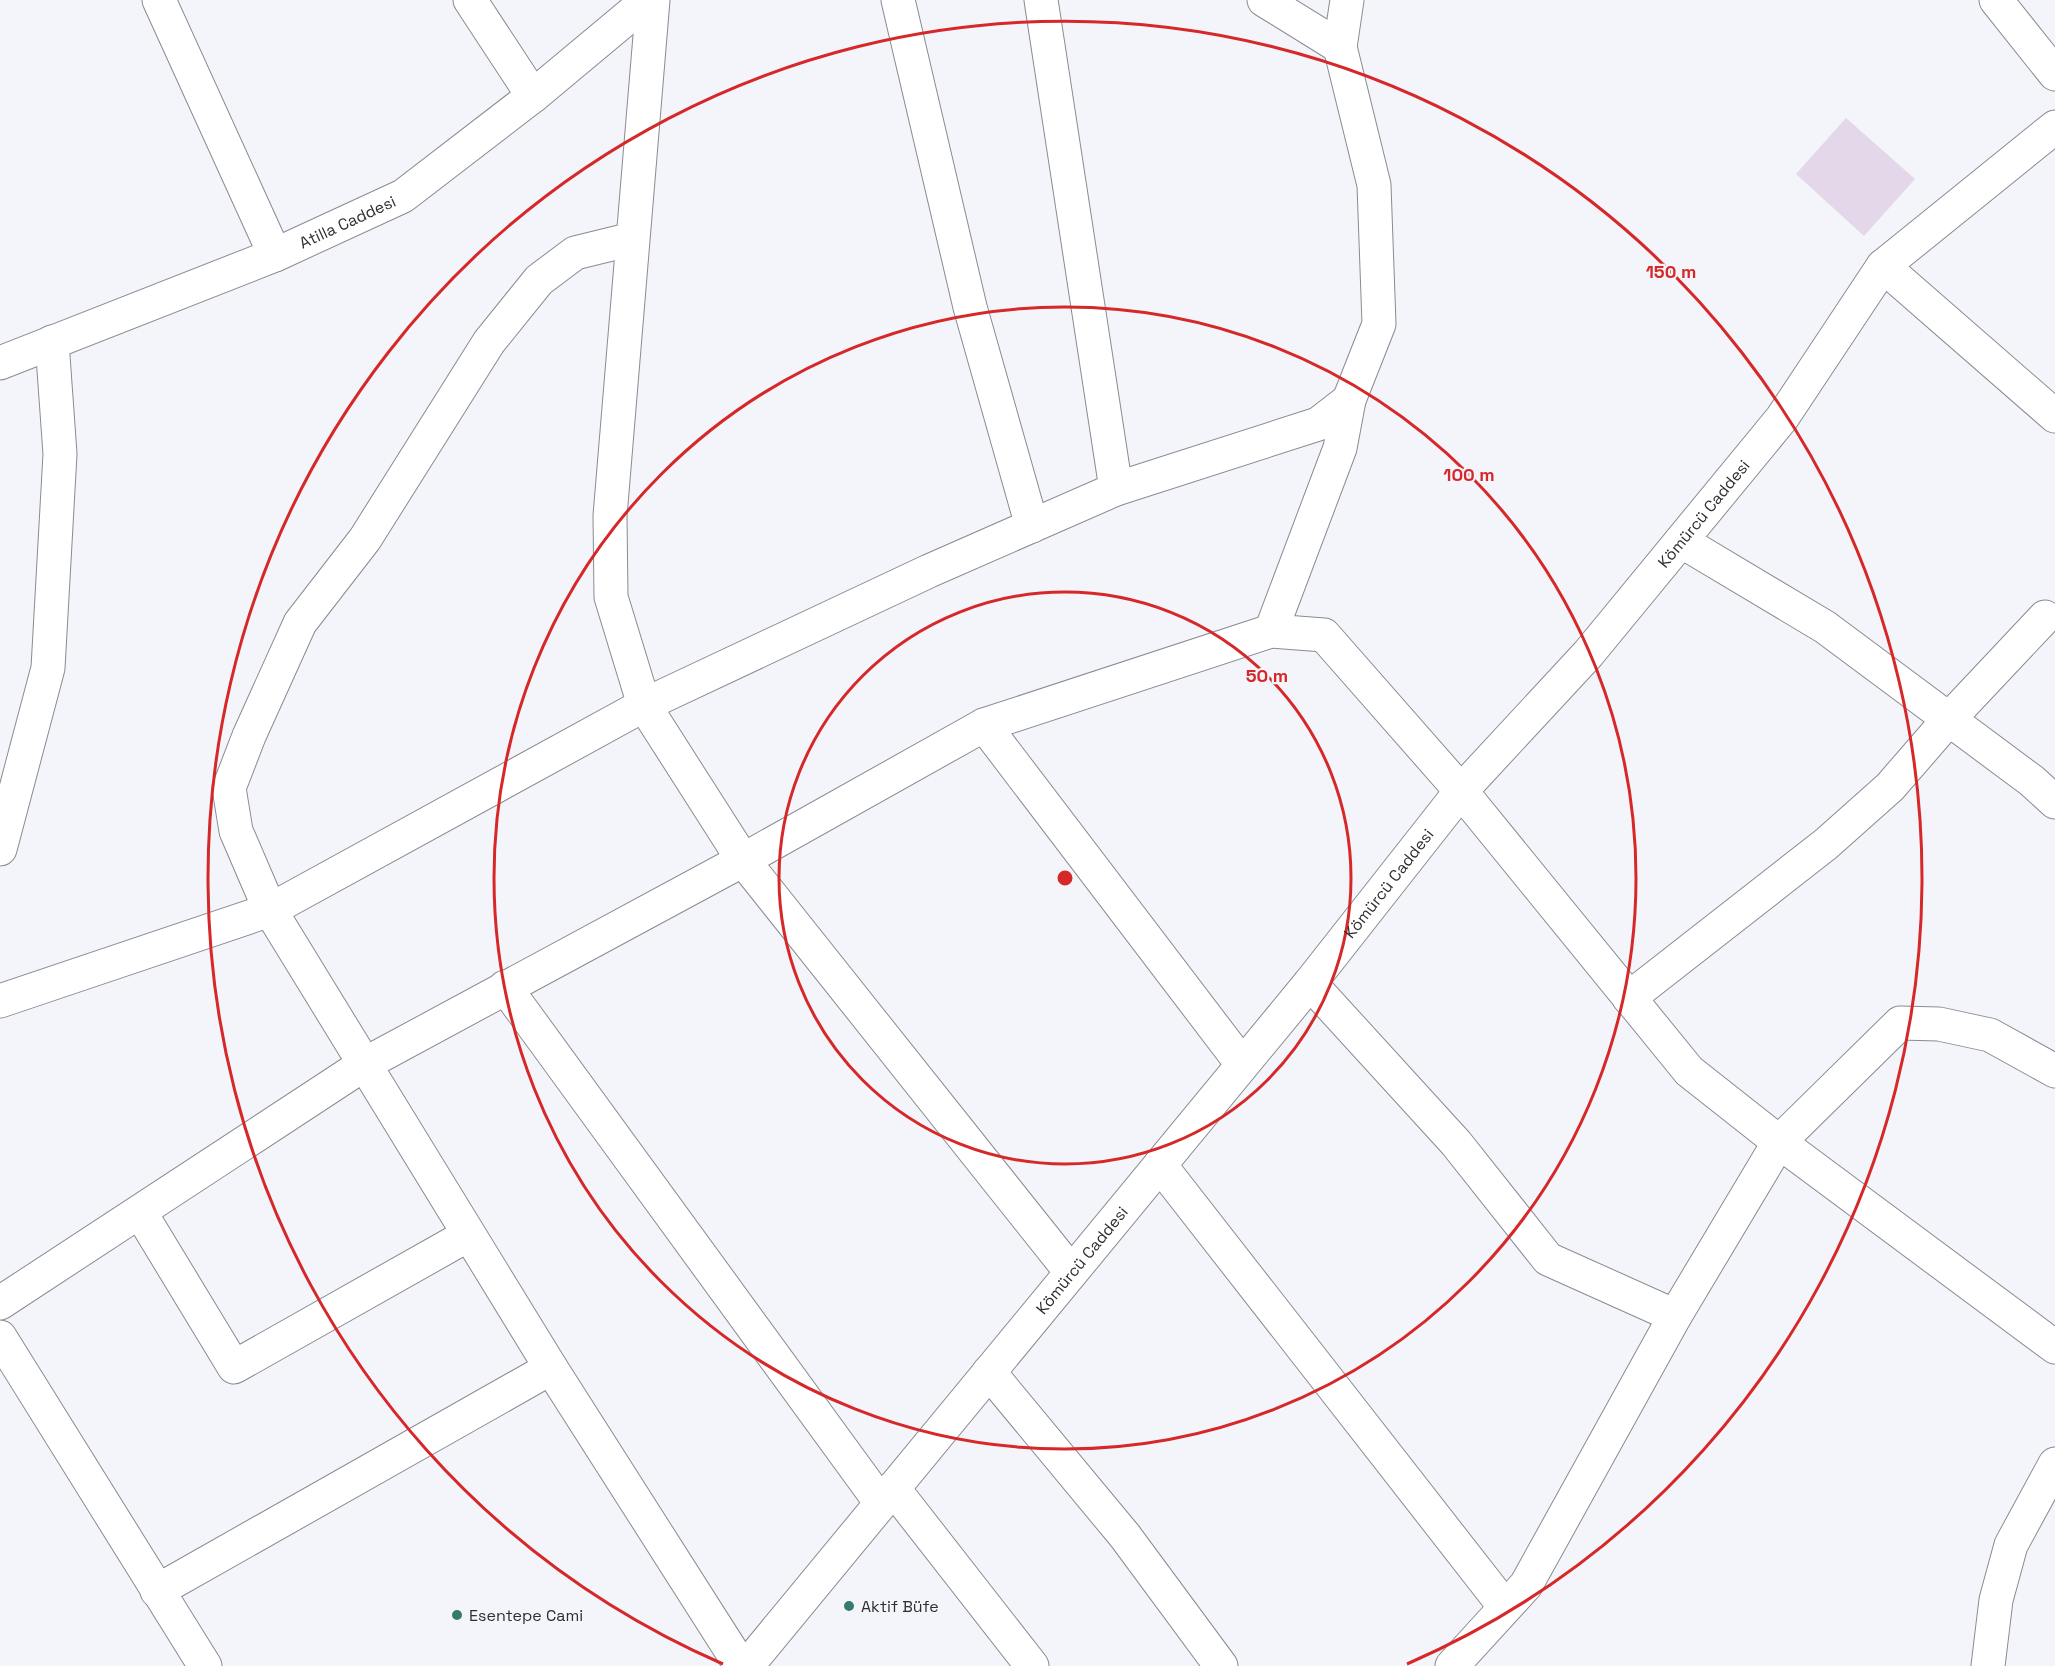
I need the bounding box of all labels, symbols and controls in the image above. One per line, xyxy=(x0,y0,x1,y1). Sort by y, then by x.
street label: Atilla Caddesi xyxy=(296,191,399,253)
text: 150 m xyxy=(1646,260,1696,283)
street label: Kömürcü Caddesi xyxy=(1653,456,1754,572)
text: 100 m xyxy=(1443,463,1495,486)
text: 50 m xyxy=(1246,664,1288,687)
street label: Kömürcü Caddesi xyxy=(1339,825,1438,943)
centre of rings xyxy=(1055,868,1075,888)
street label: Kömürcü Caddesi xyxy=(1031,1202,1133,1319)
place label: Aktif Büfe xyxy=(861,1596,939,1617)
marker: Aktif Büfe xyxy=(842,1599,856,1613)
place label: Esentepe Cami xyxy=(469,1605,583,1626)
marker: Esentepe Cami xyxy=(450,1608,464,1622)

